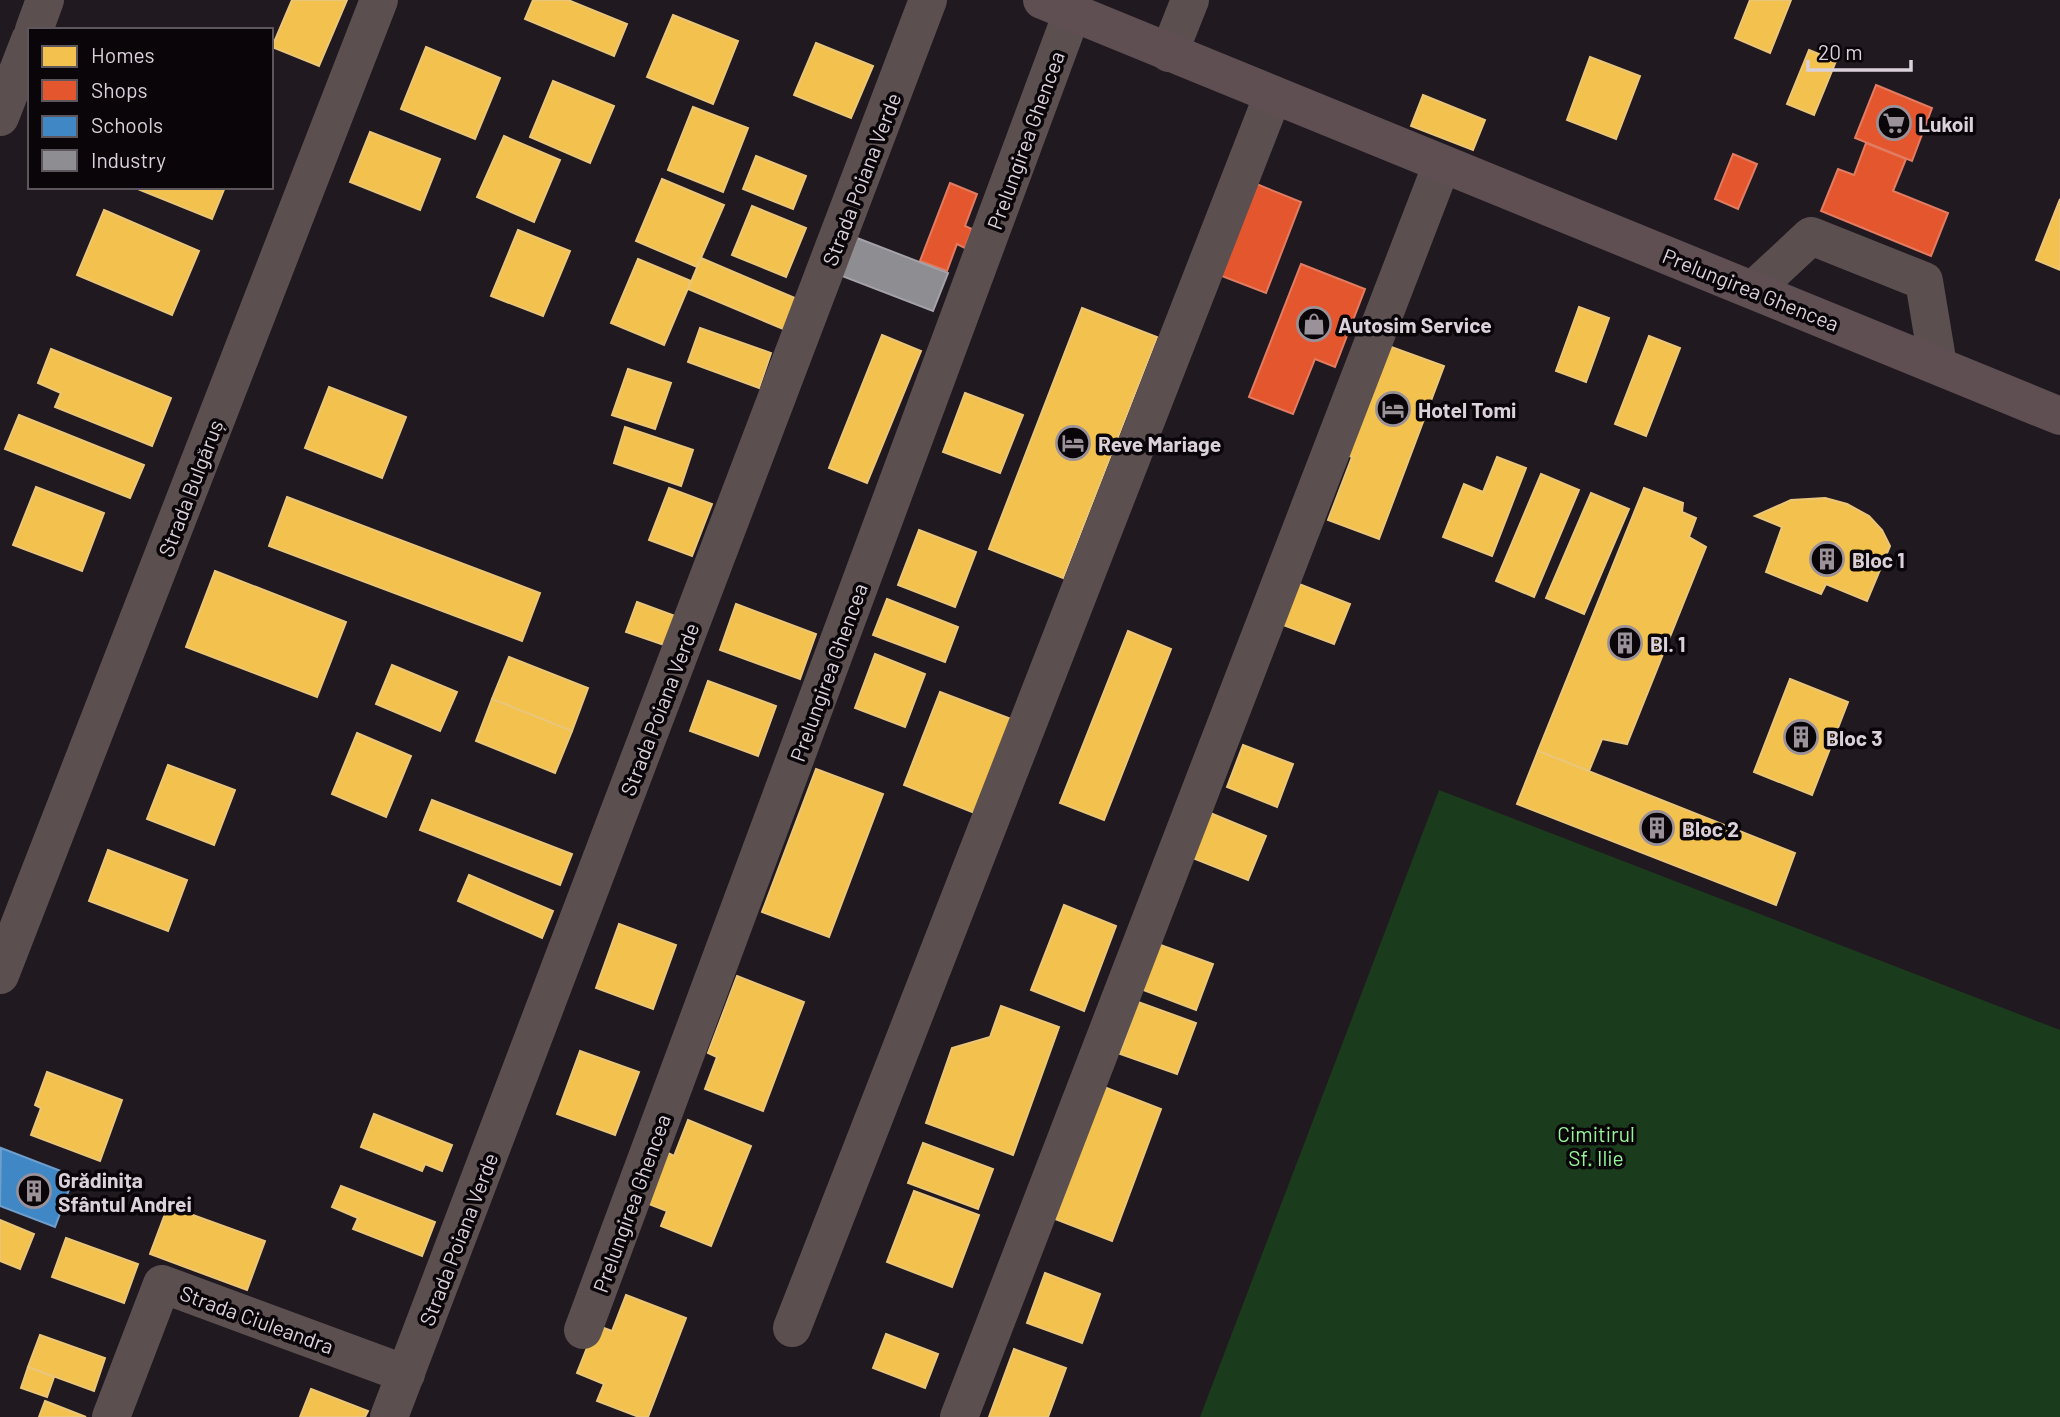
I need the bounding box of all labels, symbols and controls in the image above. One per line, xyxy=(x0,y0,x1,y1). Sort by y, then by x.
legend xyxy=(28,28,273,189)
scale bar xyxy=(1808,28,1911,72)
text: 20 m xyxy=(1818,39,1863,64)
text: Homes xyxy=(91,42,155,67)
street label: Prelungirea Ghencea xyxy=(981,47,1069,233)
text: Shops xyxy=(91,77,148,102)
street label: Strada Poiana Verde xyxy=(817,89,905,269)
supermarket icon: Lukoil xyxy=(1875,104,1913,142)
place label: Lukoil xyxy=(1918,111,1974,136)
text: Schools xyxy=(91,112,163,137)
text: Industry xyxy=(91,147,166,172)
street label: Prelungirea Ghencea xyxy=(1659,242,1843,336)
shop icon: Autosim Service xyxy=(1295,305,1333,343)
place label: Autosim Service xyxy=(1338,312,1492,337)
hotel icon: Hotel Tomi xyxy=(1374,390,1412,428)
place label: Hotel Tomi xyxy=(1418,397,1516,422)
street label: Strada Bulgăruș xyxy=(152,416,228,560)
hotel icon: Reve Mariage xyxy=(1054,424,1092,462)
place label: Reve Mariage xyxy=(1098,431,1221,456)
building icon: Bloc 1 xyxy=(1808,540,1846,578)
place label: Bloc 1 xyxy=(1852,547,1905,572)
street label: Prelungirea Ghencea xyxy=(784,579,872,765)
street label: Strada Poiana Verde xyxy=(615,619,703,799)
building icon: Bl. 1 xyxy=(1606,624,1644,662)
place label: Bl. 1 xyxy=(1650,631,1685,656)
building icon: Bloc 3 xyxy=(1782,718,1820,756)
place label: Bloc 3 xyxy=(1826,725,1883,750)
building icon: Bloc 2 xyxy=(1638,809,1676,847)
place label: Bloc 2 xyxy=(1682,816,1739,841)
street label: Prelungirea Ghencea xyxy=(587,1110,675,1296)
park label: Cimitirul Sf. Ilie xyxy=(1557,1121,1635,1170)
street label: Strada Poiana Verde xyxy=(414,1149,502,1329)
place label: Grădinița Sfântul Andrei xyxy=(58,1167,192,1216)
building icon: Grădinița Sfântul Andrei xyxy=(15,1172,53,1210)
street label: Strada Ciuleandra xyxy=(177,1280,337,1358)

